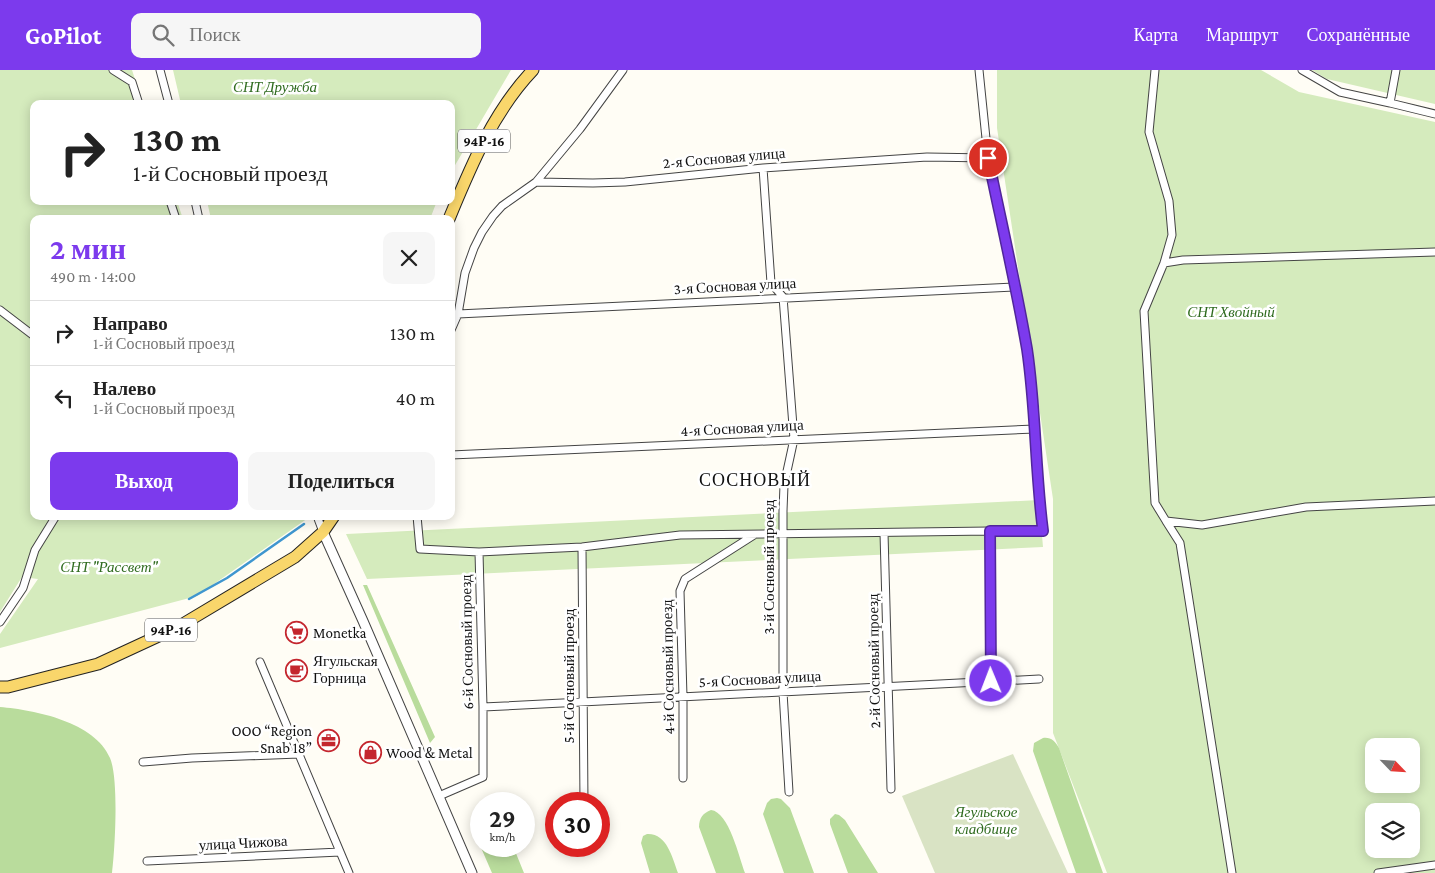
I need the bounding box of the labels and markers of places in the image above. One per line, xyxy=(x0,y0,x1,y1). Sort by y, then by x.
pin xyxy=(967,137,1009,179)
supermarket icon: Monetka xyxy=(285,621,309,645)
place label: Monetka xyxy=(313,625,367,641)
place label: Ягульская Горница xyxy=(313,653,378,686)
cafe icon: Ягульская Горница xyxy=(285,658,309,682)
place label: OOO “Region Snab 18” xyxy=(231,723,312,756)
office icon: OOO “Region Snab 18” xyxy=(316,728,340,752)
shop icon: Wood & Metal xyxy=(358,741,382,765)
place label: Wood & Metal xyxy=(386,745,473,761)

